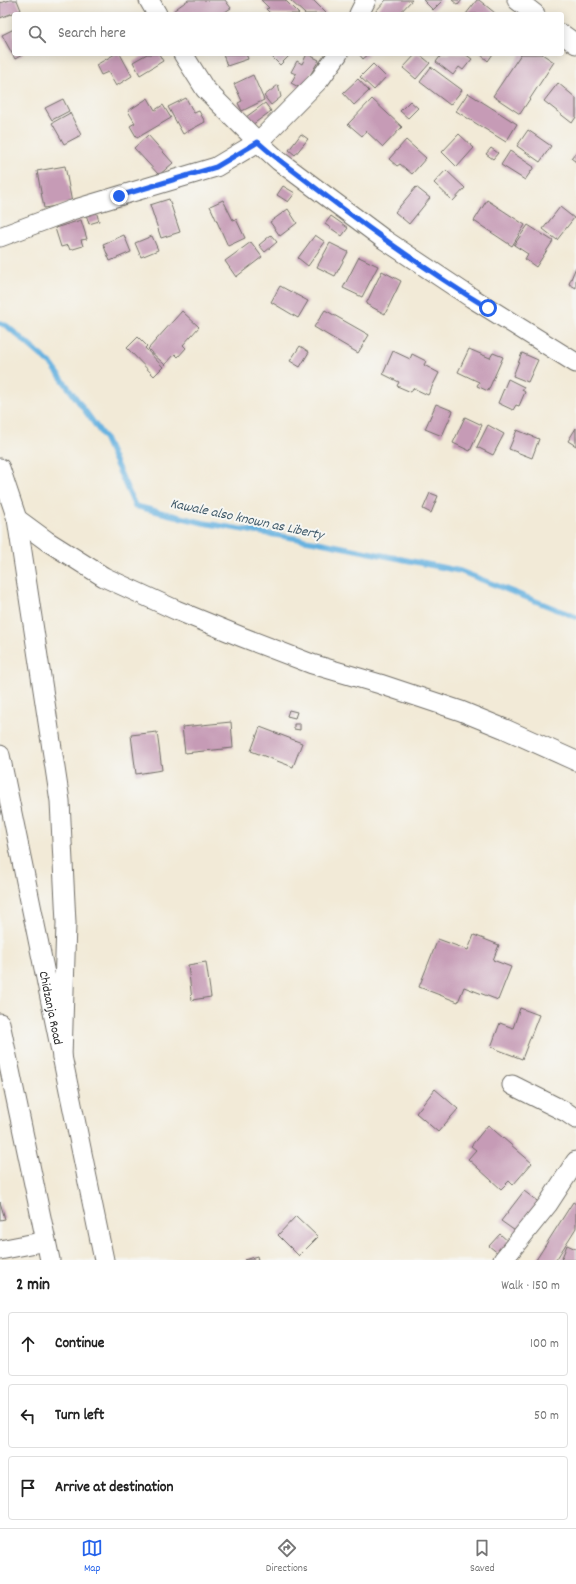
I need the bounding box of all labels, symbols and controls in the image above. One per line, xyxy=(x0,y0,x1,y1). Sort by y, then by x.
search box xyxy=(12,12,564,56)
icon: search xyxy=(26,23,48,45)
text: Search here xyxy=(58,23,126,45)
route end xyxy=(110,187,128,205)
route start xyxy=(479,299,497,317)
water label: Kawale also known as Liberty xyxy=(168,494,327,546)
street label: Chidzanja Road xyxy=(33,970,66,1047)
text: 2 min xyxy=(16,1274,50,1298)
text: Walk · 150 m xyxy=(501,1277,560,1296)
icon: ahead xyxy=(17,1333,39,1355)
text: Continue xyxy=(55,1333,104,1355)
text: 100 m xyxy=(530,1335,559,1354)
icon: left xyxy=(17,1405,39,1427)
text: Turn left xyxy=(55,1405,104,1427)
text: 50 m xyxy=(534,1407,559,1426)
icon: arrive xyxy=(17,1477,39,1499)
text: Arrive at destination xyxy=(55,1477,173,1499)
tab: Map xyxy=(81,1537,103,1577)
tab: Directions xyxy=(266,1537,308,1577)
tab: Saved xyxy=(470,1537,495,1577)

